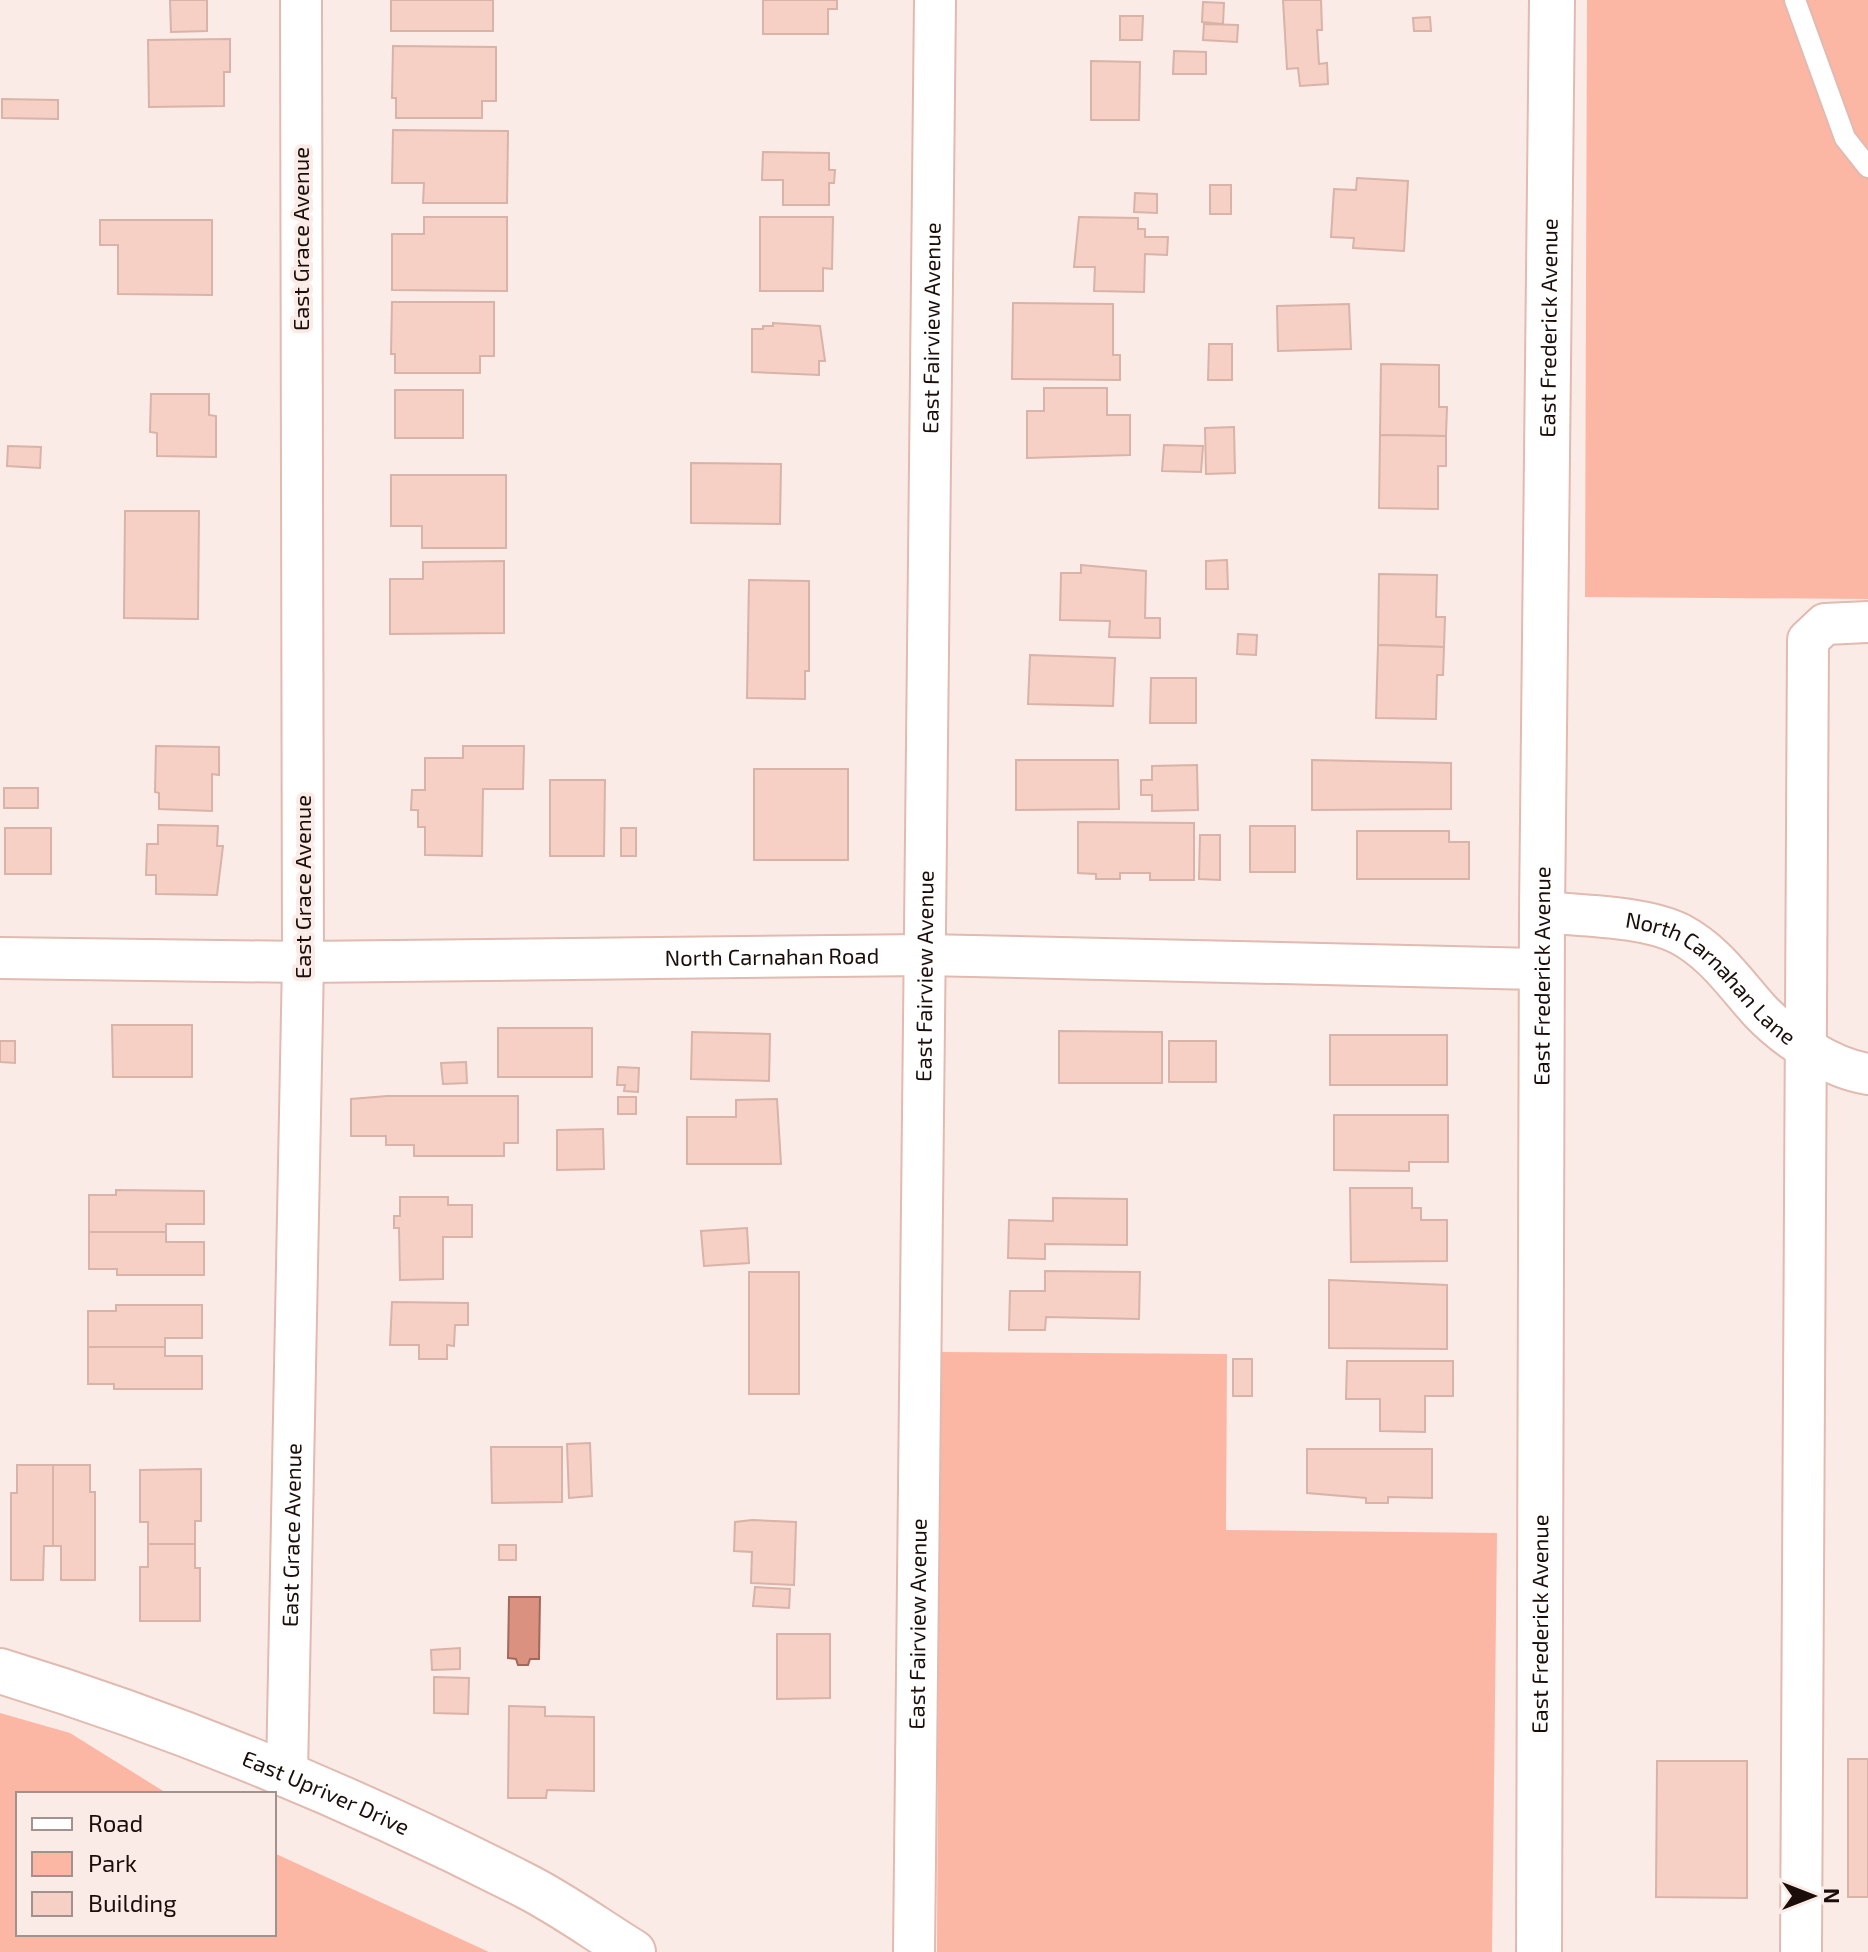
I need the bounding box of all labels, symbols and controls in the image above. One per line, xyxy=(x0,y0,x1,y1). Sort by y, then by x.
street label: East Grace Avenue xyxy=(287,147,313,331)
street label: East Frederick Avenue xyxy=(1533,218,1562,438)
street label: East Fairview Avenue xyxy=(916,222,945,434)
street label: East Grace Avenue xyxy=(289,795,315,979)
street label: East Frederick Avenue xyxy=(1527,866,1555,1086)
street label: East Fairview Avenue xyxy=(909,870,938,1082)
street label: North Carnahan Lane xyxy=(1624,905,1801,1049)
street label: North Carnahan Road xyxy=(665,942,879,970)
street label: East Grace Avenue xyxy=(276,1443,306,1627)
street label: East Frederick Avenue xyxy=(1526,1514,1552,1734)
street label: East Fairview Avenue xyxy=(902,1518,931,1730)
street label: East Upriver Drive xyxy=(239,1744,414,1839)
legend xyxy=(16,1792,276,1936)
text: Road xyxy=(88,1808,143,1837)
text: Park xyxy=(88,1848,137,1877)
north arrow xyxy=(1772,1856,1852,1936)
text: Building xyxy=(88,1888,177,1917)
text: N xyxy=(1820,1888,1846,1904)

